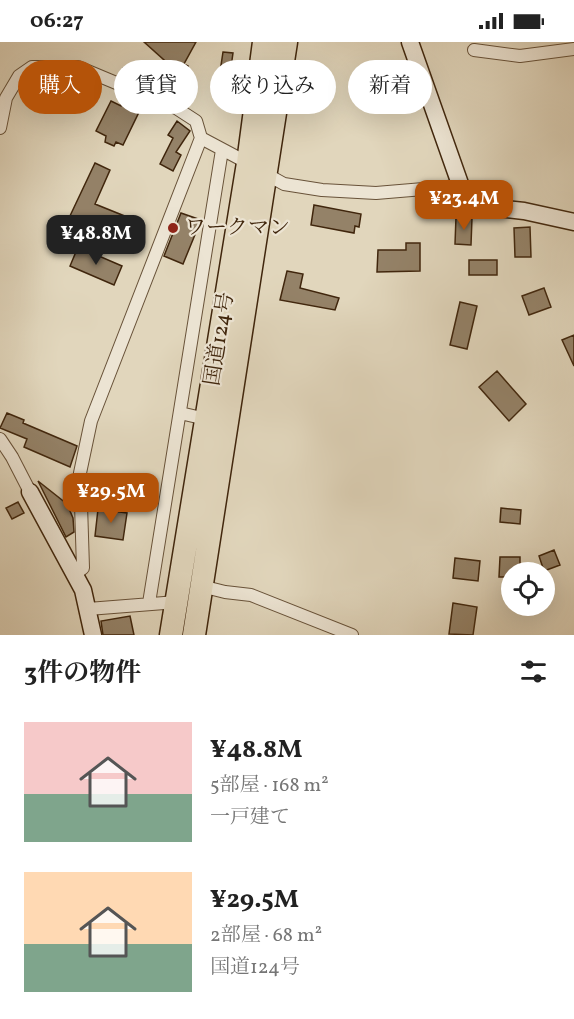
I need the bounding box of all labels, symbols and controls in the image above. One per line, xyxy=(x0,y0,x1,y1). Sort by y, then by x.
text: 06:27 xyxy=(30,6,84,37)
chip: 購入 xyxy=(18,60,102,114)
chip: 賃貸 xyxy=(114,60,198,114)
chip: 絞り込み xyxy=(210,60,336,114)
chip: 新着 xyxy=(348,60,432,114)
pin: ¥23.4M xyxy=(415,180,513,231)
text: ¥23.4M xyxy=(429,185,499,213)
place label: ワークマン xyxy=(185,214,290,243)
pin: ¥48.8M xyxy=(47,215,145,266)
text: ¥48.8M xyxy=(60,220,132,248)
marker: ワークマン xyxy=(166,221,180,235)
street label: 国道124号 xyxy=(198,290,242,388)
pin: ¥29.5M xyxy=(62,473,160,524)
text: ¥29.5M xyxy=(77,478,145,506)
map controls xyxy=(501,562,555,616)
button: locate xyxy=(501,562,555,616)
icon: filters xyxy=(517,655,550,688)
text: 3件の物件 xyxy=(24,656,141,692)
text: ¥48.8M xyxy=(210,732,302,768)
icon: home xyxy=(72,746,144,818)
text: 5部屋 · 168 m² xyxy=(210,772,329,800)
text: 一戸建て xyxy=(210,804,290,832)
text: ¥29.5M xyxy=(210,882,299,918)
icon: home xyxy=(72,896,144,968)
text: 2部屋 · 68 m² xyxy=(210,922,322,950)
text: 国道124号 xyxy=(210,954,300,982)

